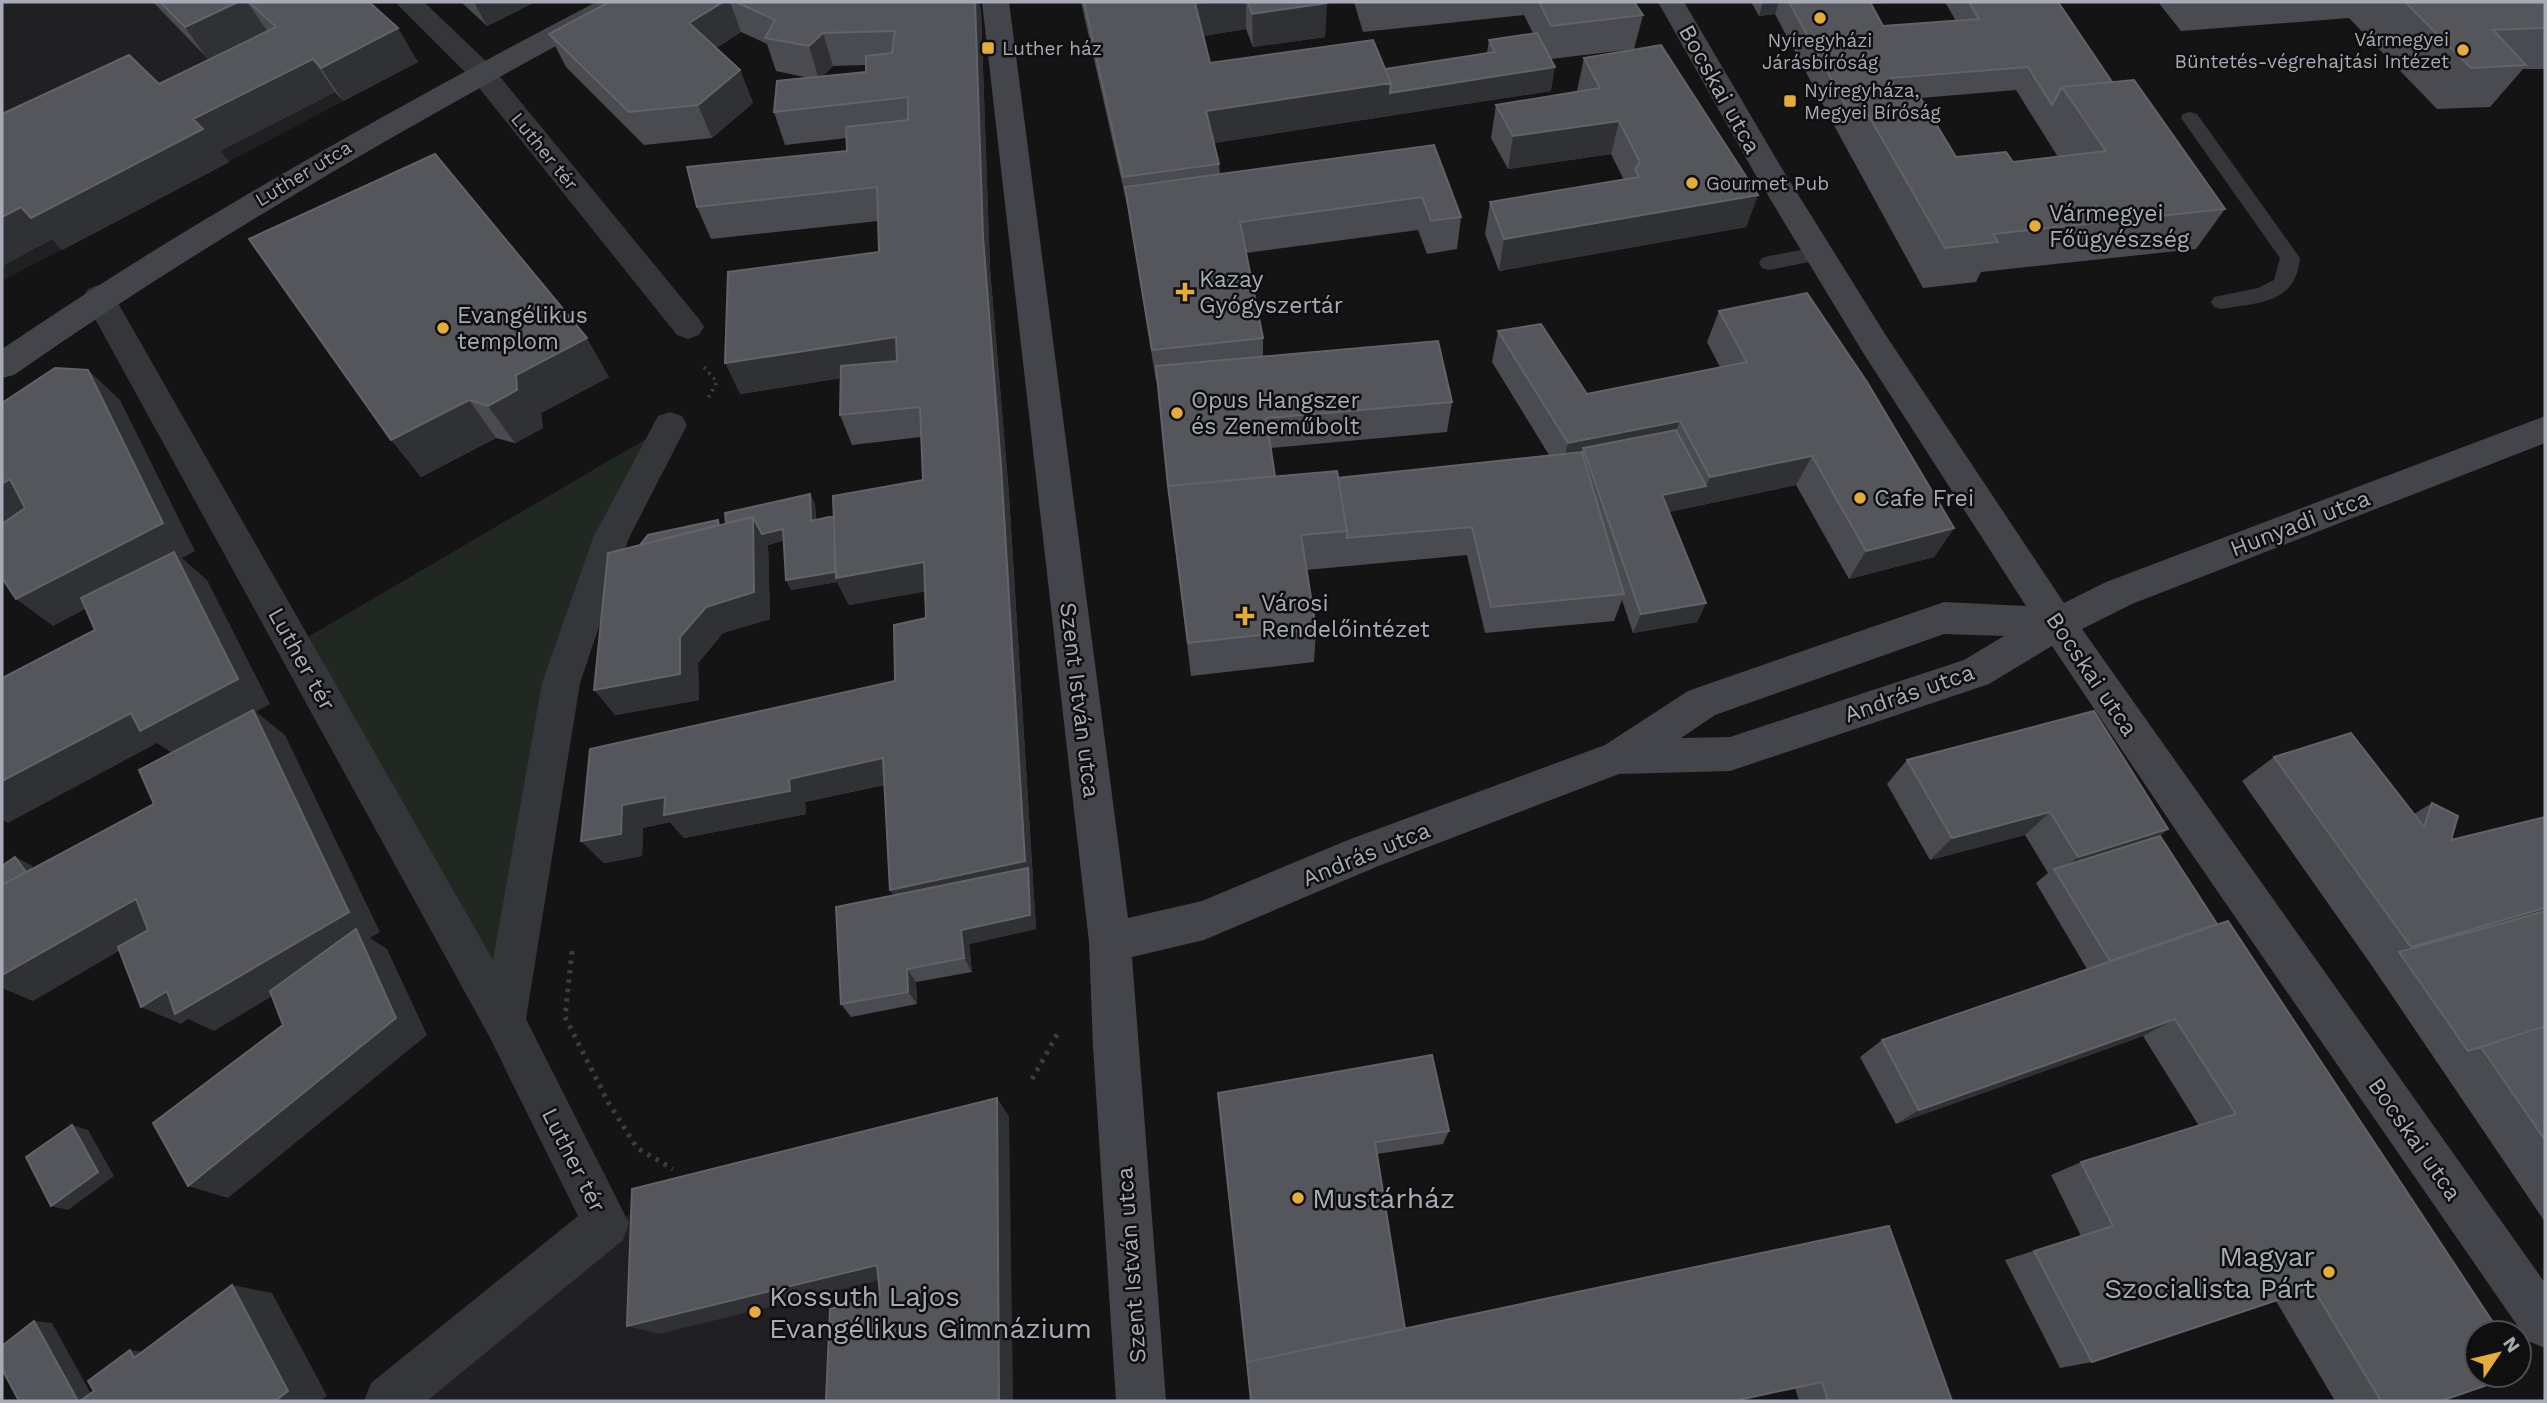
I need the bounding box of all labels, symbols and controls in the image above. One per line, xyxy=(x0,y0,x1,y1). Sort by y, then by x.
marker: Nyíregyházi Járásbíróság xyxy=(1812,10,1828,26)
street label: Bocskai utca xyxy=(1673,20,1766,158)
place label: Vármegyei Büntetés-végrehajtási Intézet xyxy=(2175,28,2449,73)
place label: Nyíregyházi Járásbíróság xyxy=(1762,29,1879,74)
place label: Luther ház xyxy=(1002,37,1102,60)
marker: Luther ház xyxy=(980,40,996,56)
marker: Vármegyei Büntetés-végrehajtási Intézet xyxy=(2455,42,2471,58)
place label: Nyíregyháza, Megyei Bíróság xyxy=(1804,79,1942,124)
marker: Nyíregyháza, Megyei Bíróság xyxy=(1782,93,1798,109)
street label: Luther tér xyxy=(506,108,583,195)
street label: Luther utca xyxy=(251,136,356,211)
place label: Gourmet Pub xyxy=(1706,172,1829,195)
marker: Gourmet Pub xyxy=(1684,175,1700,191)
place label: Vármegyei Főügyészség xyxy=(2049,200,2190,253)
marker: Vármegyei Főügyészség xyxy=(2027,218,2043,234)
place label: Kazay Gyógyszertár xyxy=(1199,266,1343,319)
marker: Kazay Gyógyszertár xyxy=(1177,284,1193,300)
place label: Evangélikus templom xyxy=(457,302,588,355)
marker: Evangélikus templom xyxy=(435,320,451,336)
place label: Opus Hangszer és Zeneműbolt xyxy=(1191,387,1360,440)
marker: Opus Hangszer és Zeneműbolt xyxy=(1169,405,1185,421)
street label: Hunyadi utca xyxy=(2226,484,2374,562)
place label: Cafe Frei xyxy=(1874,485,1974,512)
marker: Cafe Frei xyxy=(1852,490,1868,506)
place label: Városi Rendelőintézet xyxy=(1261,590,1430,643)
street label: Szent István utca xyxy=(1054,601,1105,799)
street label: Luther tér xyxy=(262,603,341,715)
marker: Városi Rendelőintézet xyxy=(1235,606,1255,626)
street label: Bocskai utca xyxy=(2040,607,2143,741)
street label: András utca xyxy=(1841,659,1978,728)
street label: András utca xyxy=(1298,817,1434,892)
street label: Bocskai utca xyxy=(2362,1073,2467,1206)
street label: Luther tér xyxy=(536,1104,611,1217)
street label: Szent István utca xyxy=(1111,1166,1152,1364)
place label: Mustárház xyxy=(1312,1182,1455,1215)
marker: Mustárház xyxy=(1290,1190,1306,1206)
place label: Magyar Szocialista Párt xyxy=(2104,1240,2315,1305)
marker: Magyar Szocialista Párt xyxy=(2321,1264,2337,1280)
place label: Kossuth Lajos Evangélikus Gimnázium xyxy=(769,1280,1092,1345)
marker: Kossuth Lajos Evangélikus Gimnázium xyxy=(747,1304,763,1320)
north arrow xyxy=(2463,1319,2533,1389)
text: N xyxy=(2498,1332,2525,1357)

